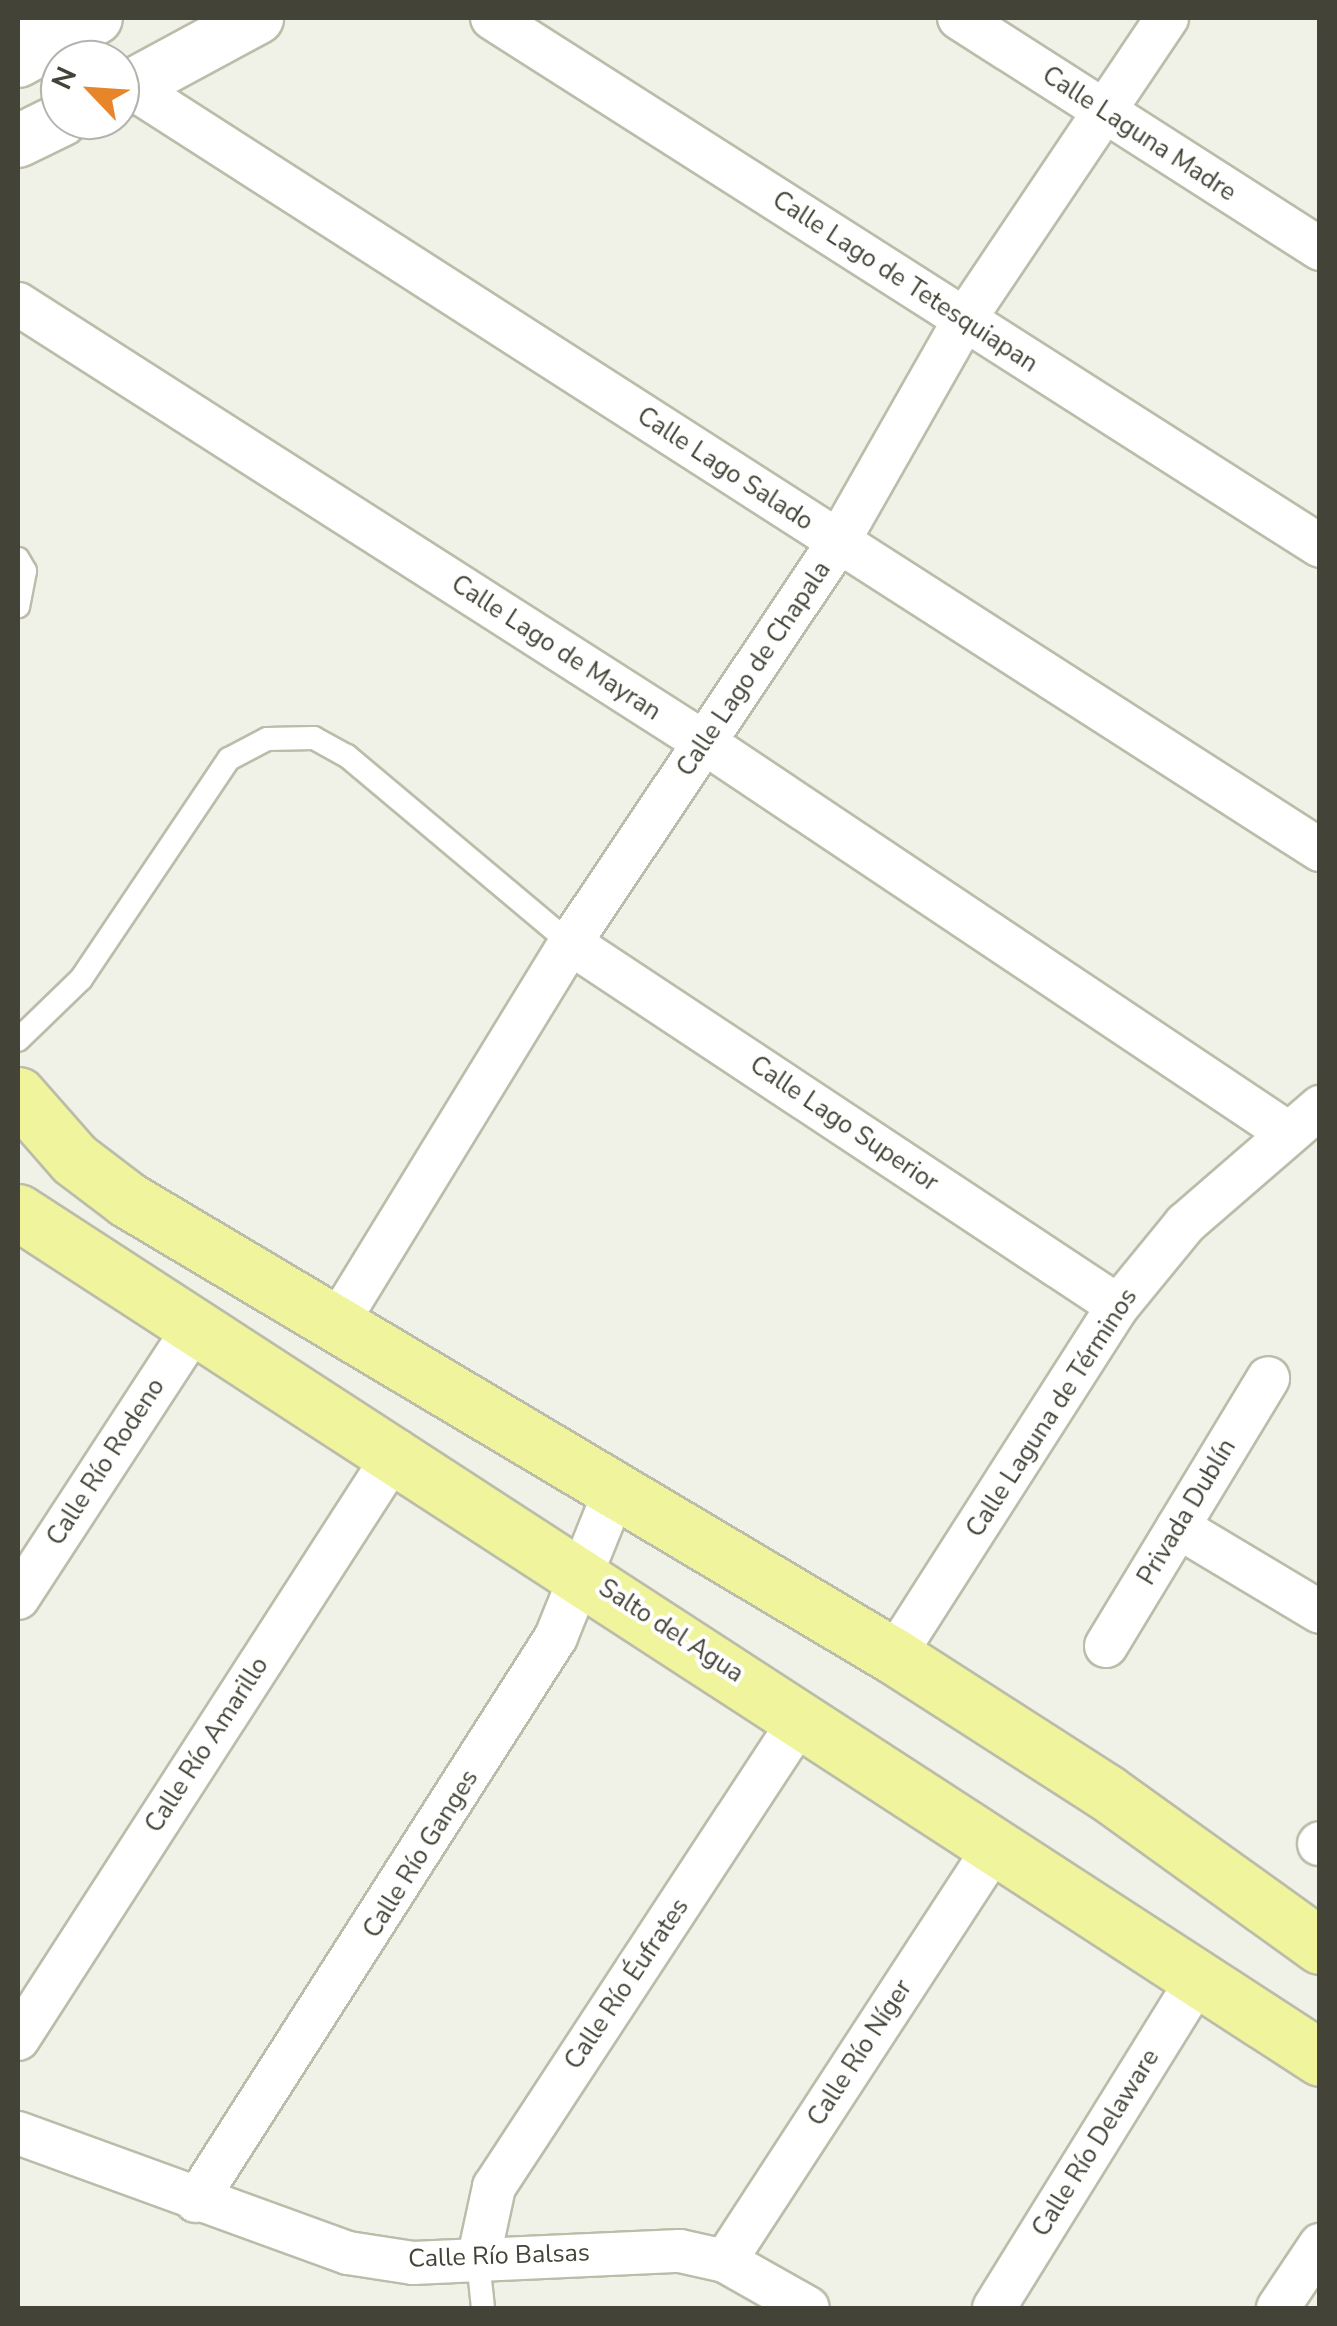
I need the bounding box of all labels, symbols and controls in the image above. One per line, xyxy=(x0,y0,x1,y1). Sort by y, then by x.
north arrow xyxy=(40,40,140,140)
street label: Calle Laguna Madre xyxy=(1037,60,1241,208)
text: N xyxy=(43,61,86,96)
street label: Calle Lago de Tetesquiapan xyxy=(767,185,1043,379)
street label: Calle Lago Salado xyxy=(631,401,819,537)
street label: Calle Lago de Chapala xyxy=(671,556,837,782)
street label: Calle Lago de Mayran xyxy=(446,569,666,727)
street label: Calle Lago Superior xyxy=(744,1050,944,1198)
street label: Calle Laguna de Términos xyxy=(960,1283,1144,1543)
street label: Calle Río Rodeno xyxy=(41,1373,171,1551)
street label: Privada Dublín xyxy=(1132,1434,1242,1590)
street label: Salto del Agua xyxy=(593,1573,749,1689)
street label: Calle Río Amarillo xyxy=(139,1652,275,1838)
street label: Calle Río Ganges xyxy=(357,1764,485,1944)
street label: Calle Río Éufrates xyxy=(559,1893,695,2075)
street label: Calle Río Níger xyxy=(802,1974,918,2132)
street label: Calle Río Delaware xyxy=(1026,2044,1166,2242)
street label: Calle Río Balsas xyxy=(408,2238,590,2274)

